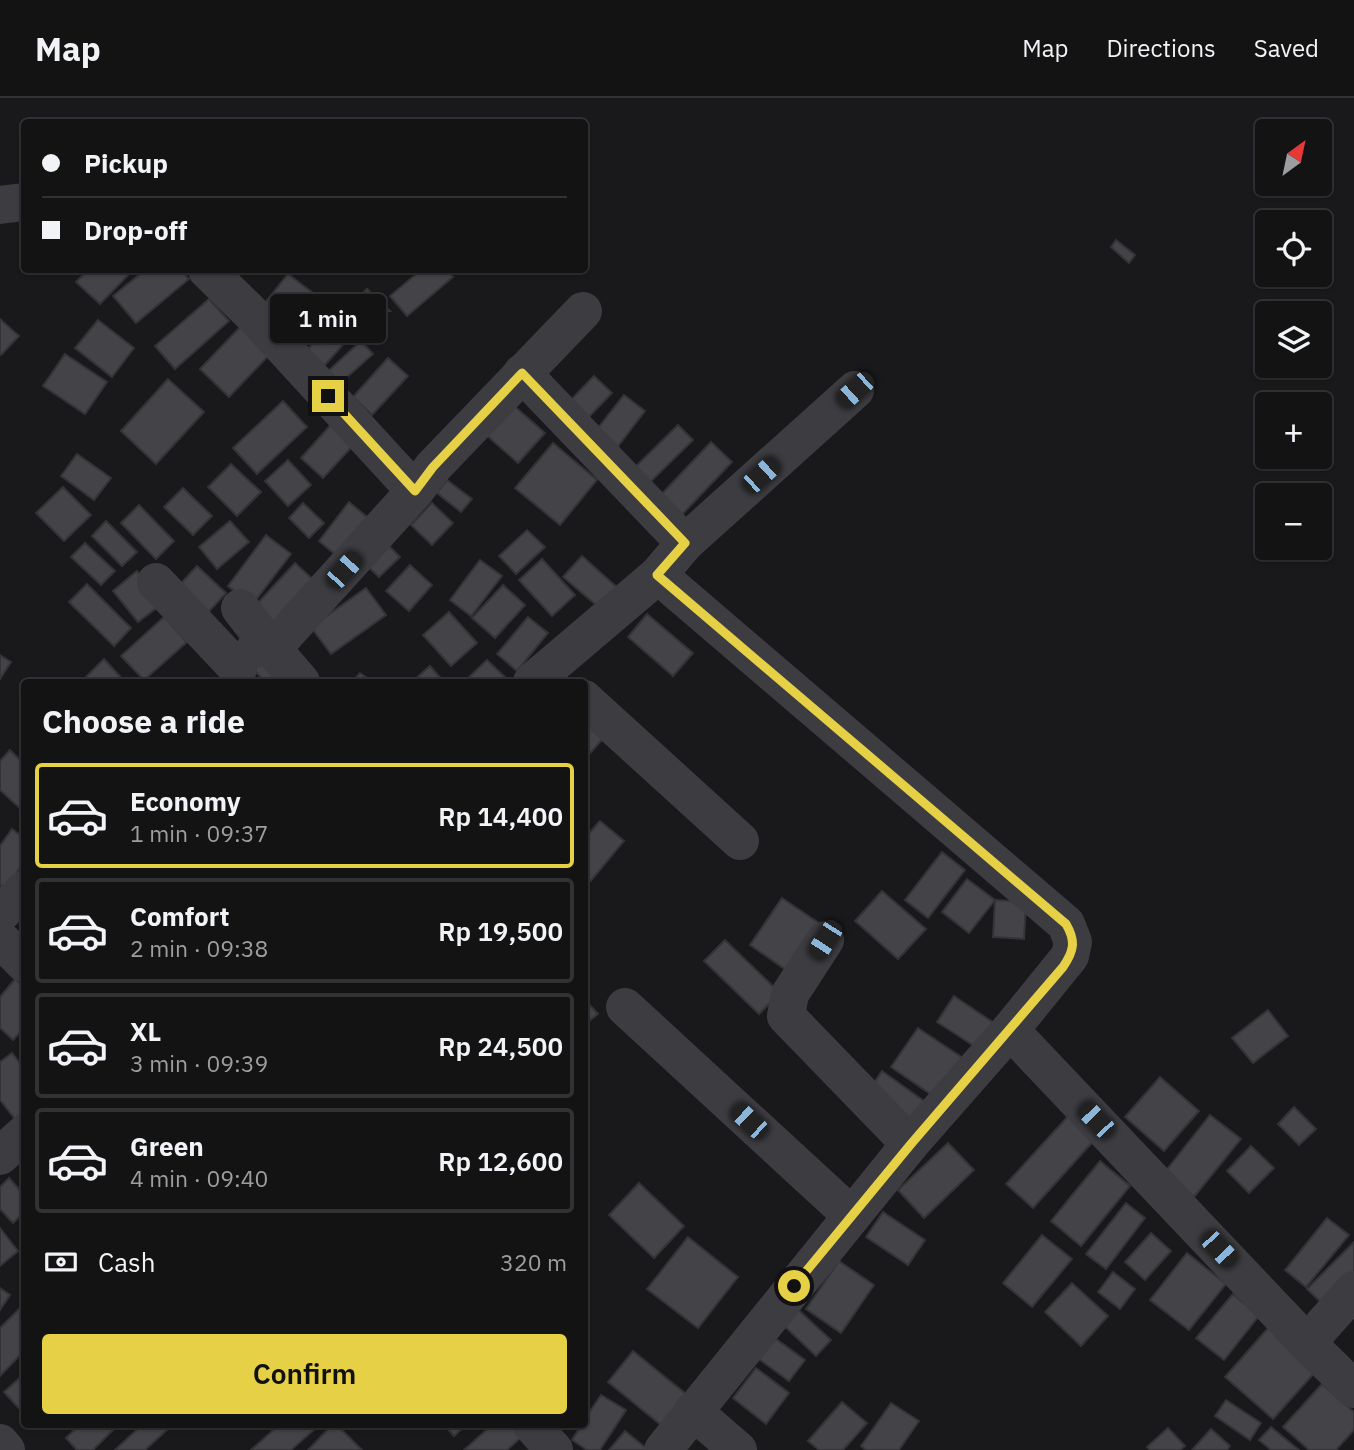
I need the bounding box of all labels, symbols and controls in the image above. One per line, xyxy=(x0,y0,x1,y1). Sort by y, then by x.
text: Map xyxy=(35,27,101,70)
text: Map xyxy=(1022,32,1068,64)
text: Directions xyxy=(1106,32,1216,64)
text: Saved xyxy=(1254,32,1319,64)
north arrow xyxy=(1255,119,1332,196)
map controls xyxy=(1255,119,1332,560)
text: Pickup xyxy=(84,146,168,180)
button: locate xyxy=(1255,210,1332,287)
text: Drop-off xyxy=(84,213,187,247)
callout: 1 min xyxy=(270,294,386,344)
button: layers xyxy=(1255,301,1332,378)
text: 1 min xyxy=(298,303,358,333)
car xyxy=(833,368,878,412)
route end xyxy=(312,380,344,412)
button: + xyxy=(1255,392,1332,469)
car xyxy=(739,453,784,497)
button: − xyxy=(1255,483,1332,560)
car xyxy=(323,547,366,593)
text: Choose a ride xyxy=(42,700,245,742)
icon: car xyxy=(46,784,109,847)
text: Economy xyxy=(130,784,241,818)
text: Rp 14,400 xyxy=(438,799,563,833)
text: 1 min · 09:37 xyxy=(130,818,268,848)
icon: car xyxy=(46,899,109,962)
text: Comfort xyxy=(130,899,229,933)
text: Rp 19,500 xyxy=(438,914,563,948)
car xyxy=(805,917,846,963)
text: 2 min · 09:38 xyxy=(130,933,268,963)
icon: car xyxy=(46,1014,109,1077)
text: XL xyxy=(130,1014,161,1048)
text: Rp 24,500 xyxy=(438,1029,563,1063)
text: 3 min · 09:39 xyxy=(130,1048,268,1078)
car xyxy=(1074,1098,1119,1142)
car xyxy=(727,1099,772,1143)
icon: car xyxy=(46,1129,109,1192)
text: Green xyxy=(130,1129,204,1163)
text: Rp 12,600 xyxy=(438,1144,563,1178)
text: 4 min · 09:40 xyxy=(130,1163,268,1193)
car xyxy=(1197,1226,1242,1272)
icon: cash xyxy=(42,1243,80,1281)
text: Cash xyxy=(98,1245,155,1279)
text: 320 m xyxy=(500,1247,567,1277)
route start xyxy=(778,1270,810,1302)
button: Confirm xyxy=(42,1334,567,1414)

